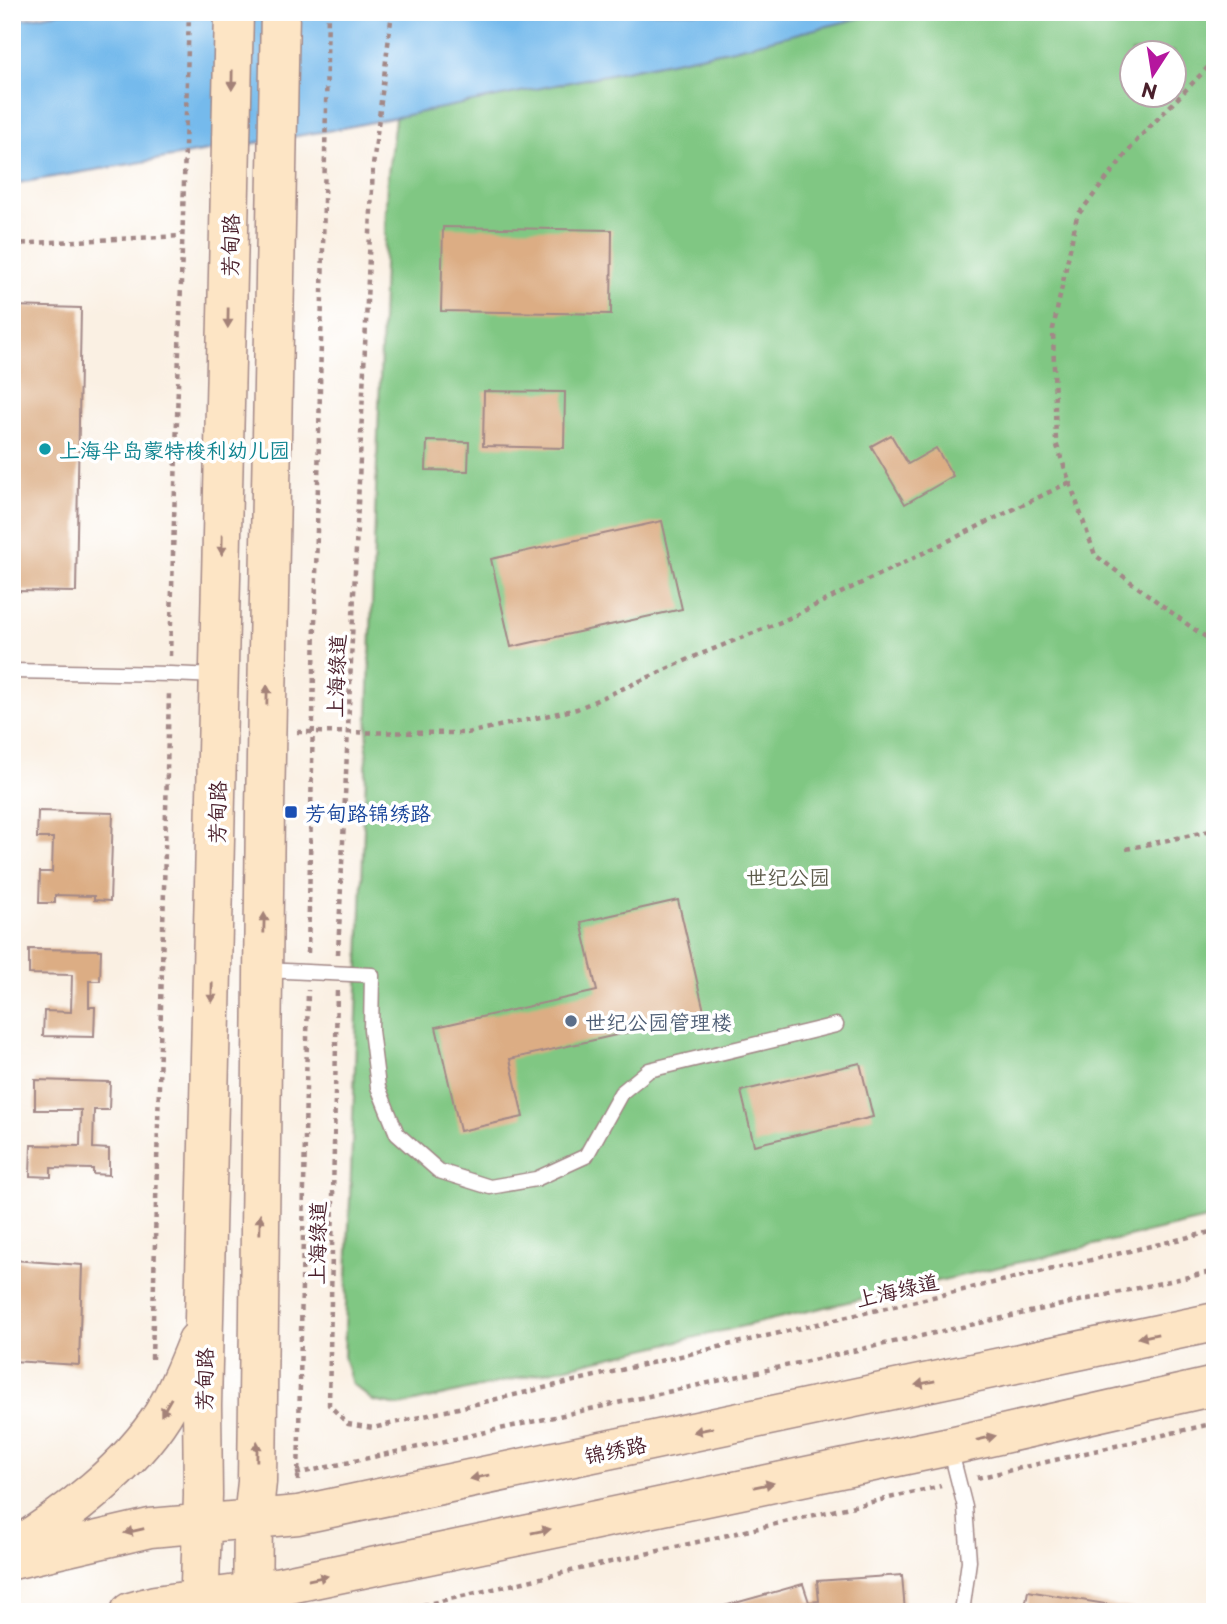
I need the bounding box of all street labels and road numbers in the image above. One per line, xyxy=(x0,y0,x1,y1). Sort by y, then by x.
street label: 芳甸路 xyxy=(212,213,246,277)
street label: 上海绿道 xyxy=(318,633,352,719)
street label: 芳甸路 xyxy=(199,780,233,844)
street label: 上海绿道 xyxy=(299,1201,333,1285)
street label: 上海绿道 xyxy=(852,1264,942,1314)
street label: 芳甸路 xyxy=(186,1347,220,1411)
street label: 锦绣路 xyxy=(581,1427,649,1471)

